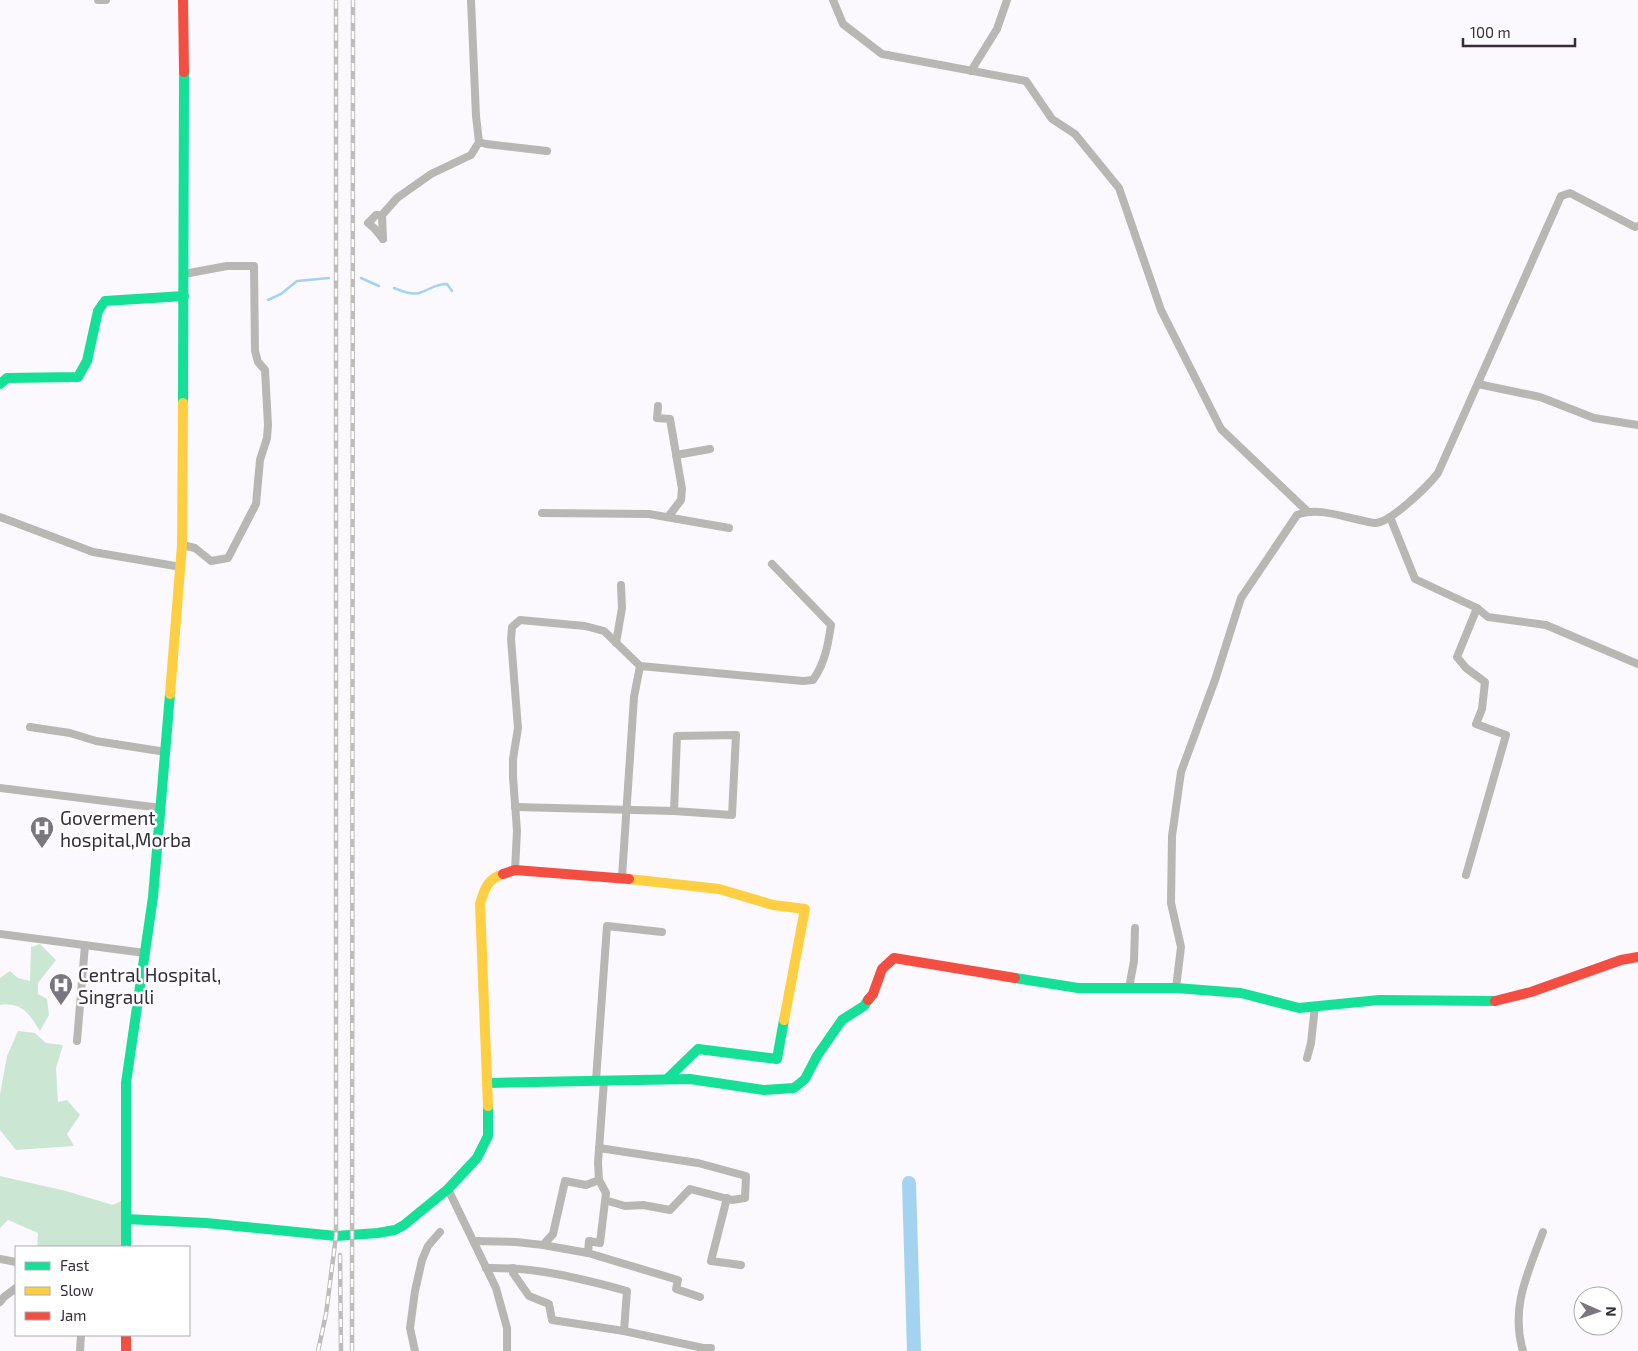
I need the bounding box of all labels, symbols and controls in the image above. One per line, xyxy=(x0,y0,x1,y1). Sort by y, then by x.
scale bar xyxy=(1463,15,1576,47)
text: 100 m xyxy=(1470,23,1511,41)
place label: Goverment hospital,Morba xyxy=(60,806,191,851)
hospital icon: Goverment hospital,Morba xyxy=(29,815,55,849)
place label: Central Hospital, Singrauli xyxy=(78,963,221,1008)
hospital icon: Central Hospital, Singrauli xyxy=(48,972,74,1006)
legend xyxy=(15,1246,190,1336)
text: Fast xyxy=(60,1256,90,1274)
text: Slow xyxy=(60,1281,94,1299)
north arrow xyxy=(1573,1286,1623,1336)
text: Jam xyxy=(60,1306,86,1324)
text: N xyxy=(1603,1306,1620,1317)

